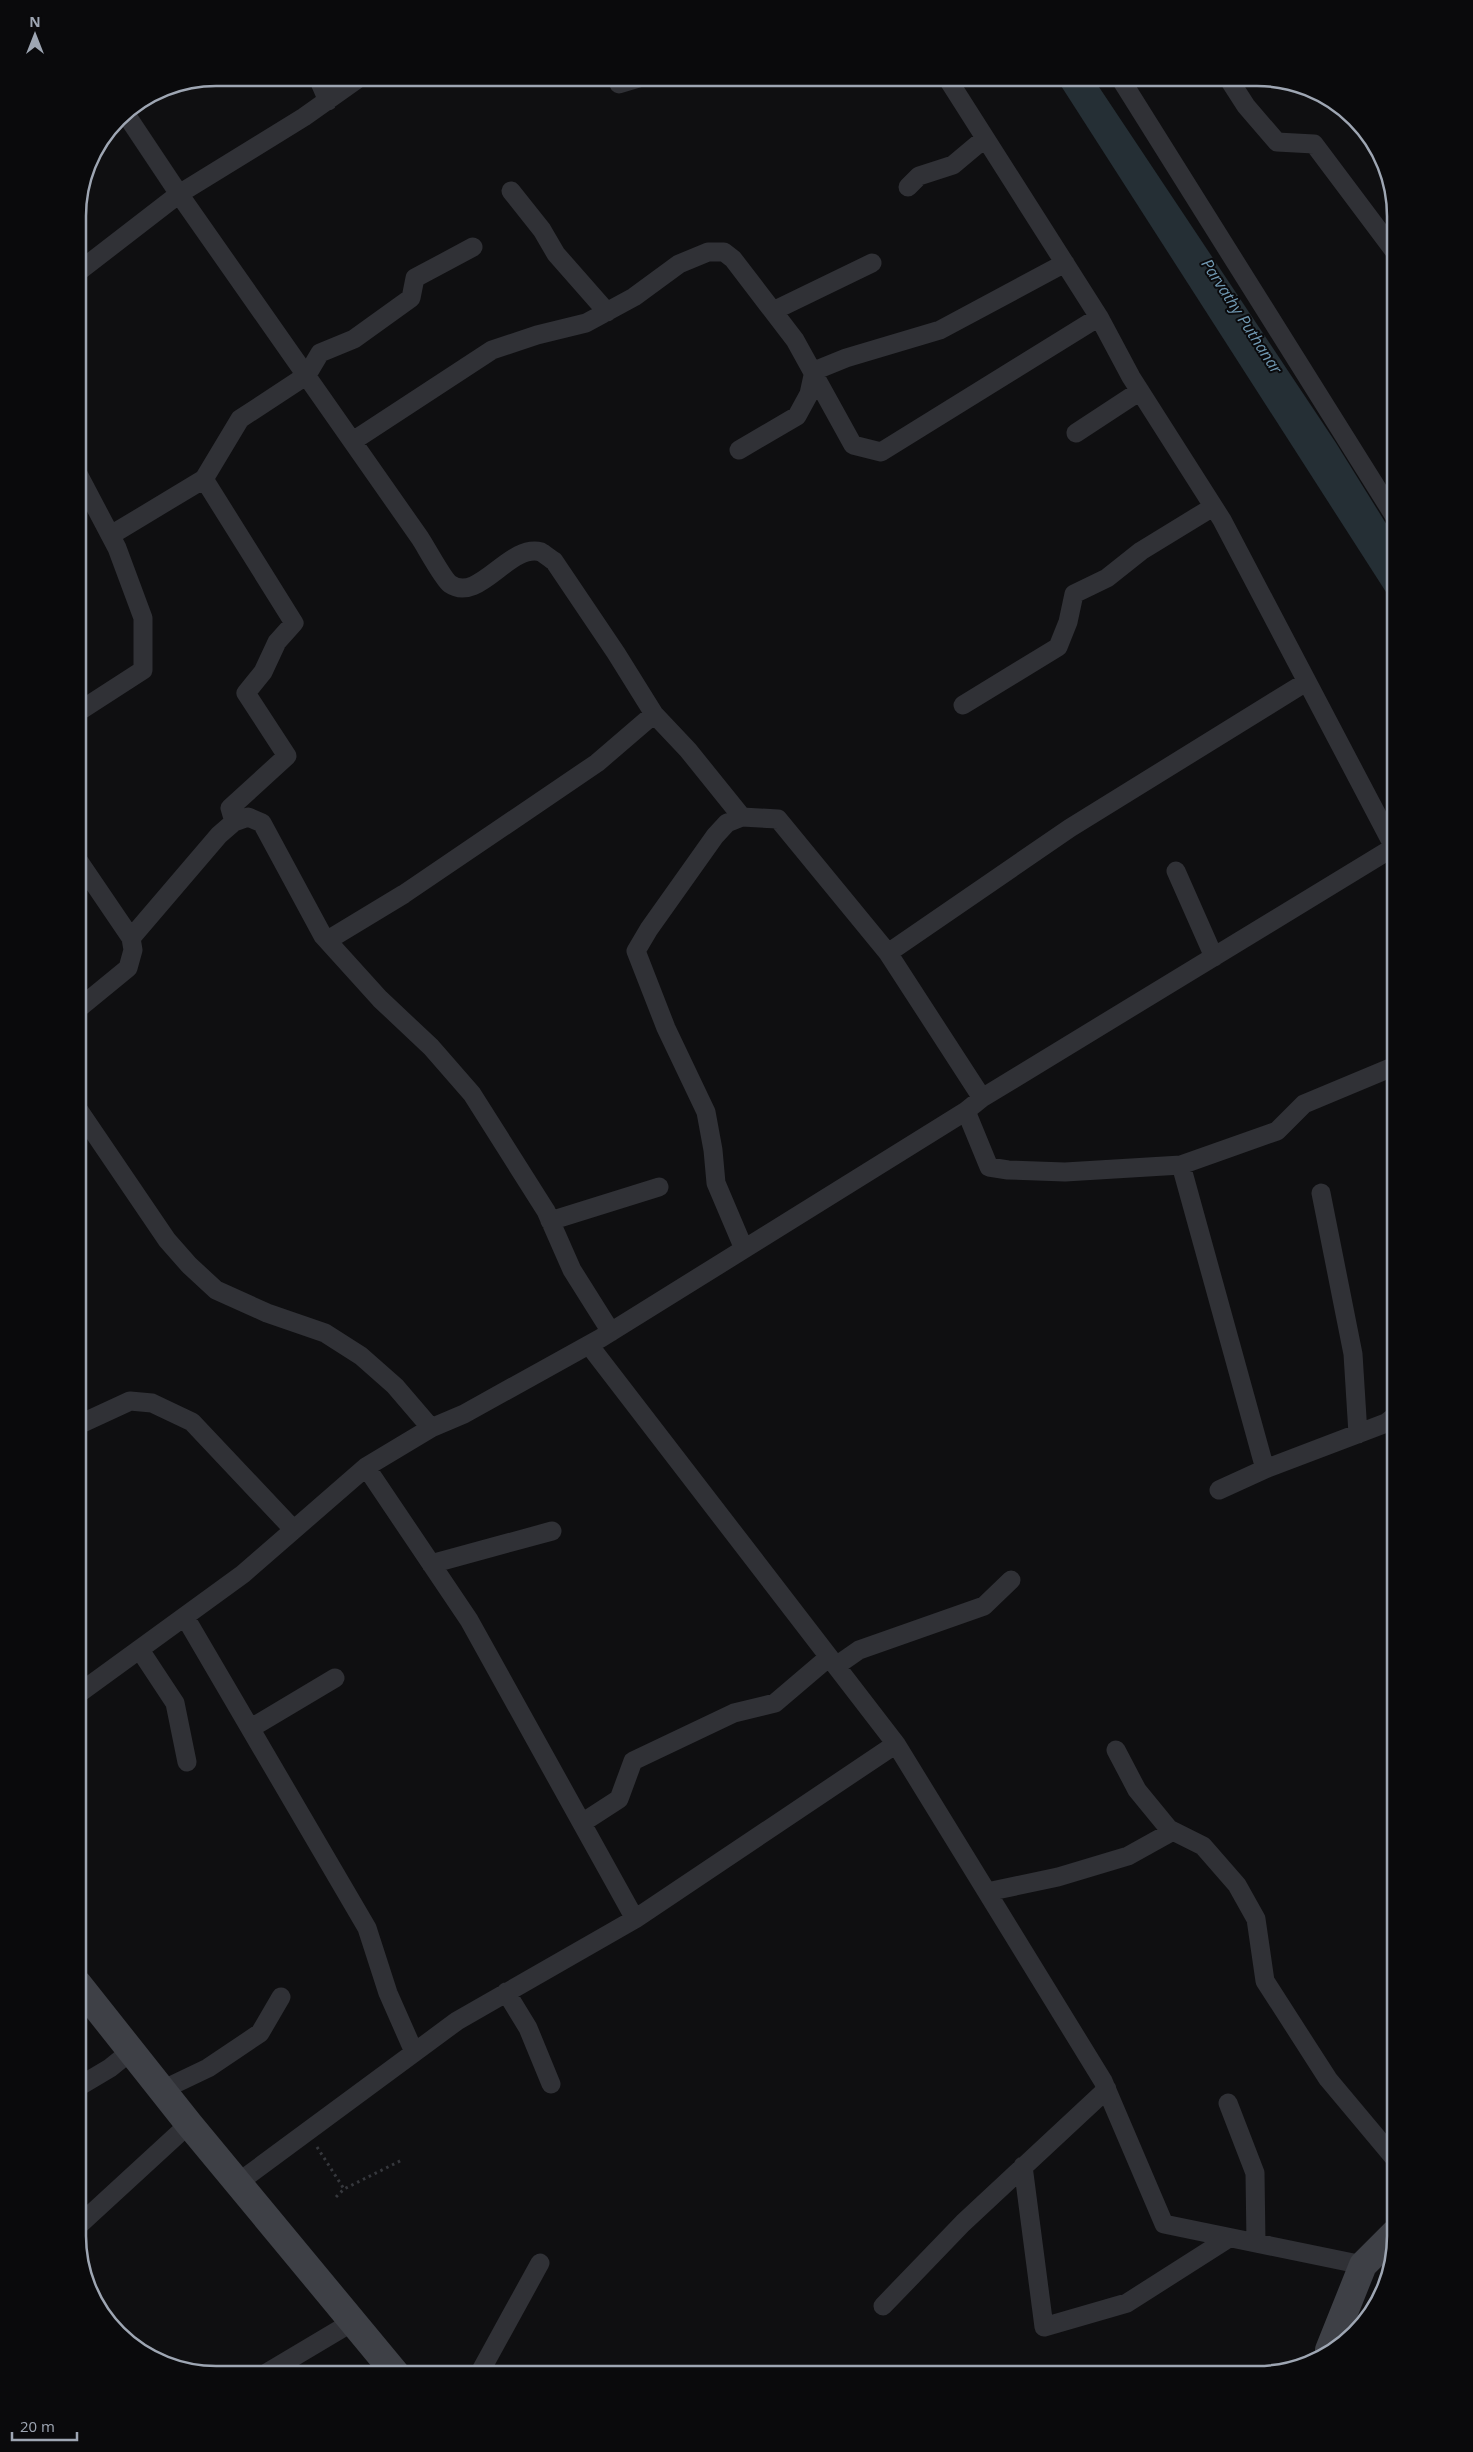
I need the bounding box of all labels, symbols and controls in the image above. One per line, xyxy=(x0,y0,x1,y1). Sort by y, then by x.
north arrow xyxy=(10,10,60,60)
text: N xyxy=(29,12,41,31)
water label: Parvathy Puthanar xyxy=(1196,254,1288,378)
scale bar xyxy=(12,2410,78,2442)
text: 20 m xyxy=(20,2416,55,2436)

